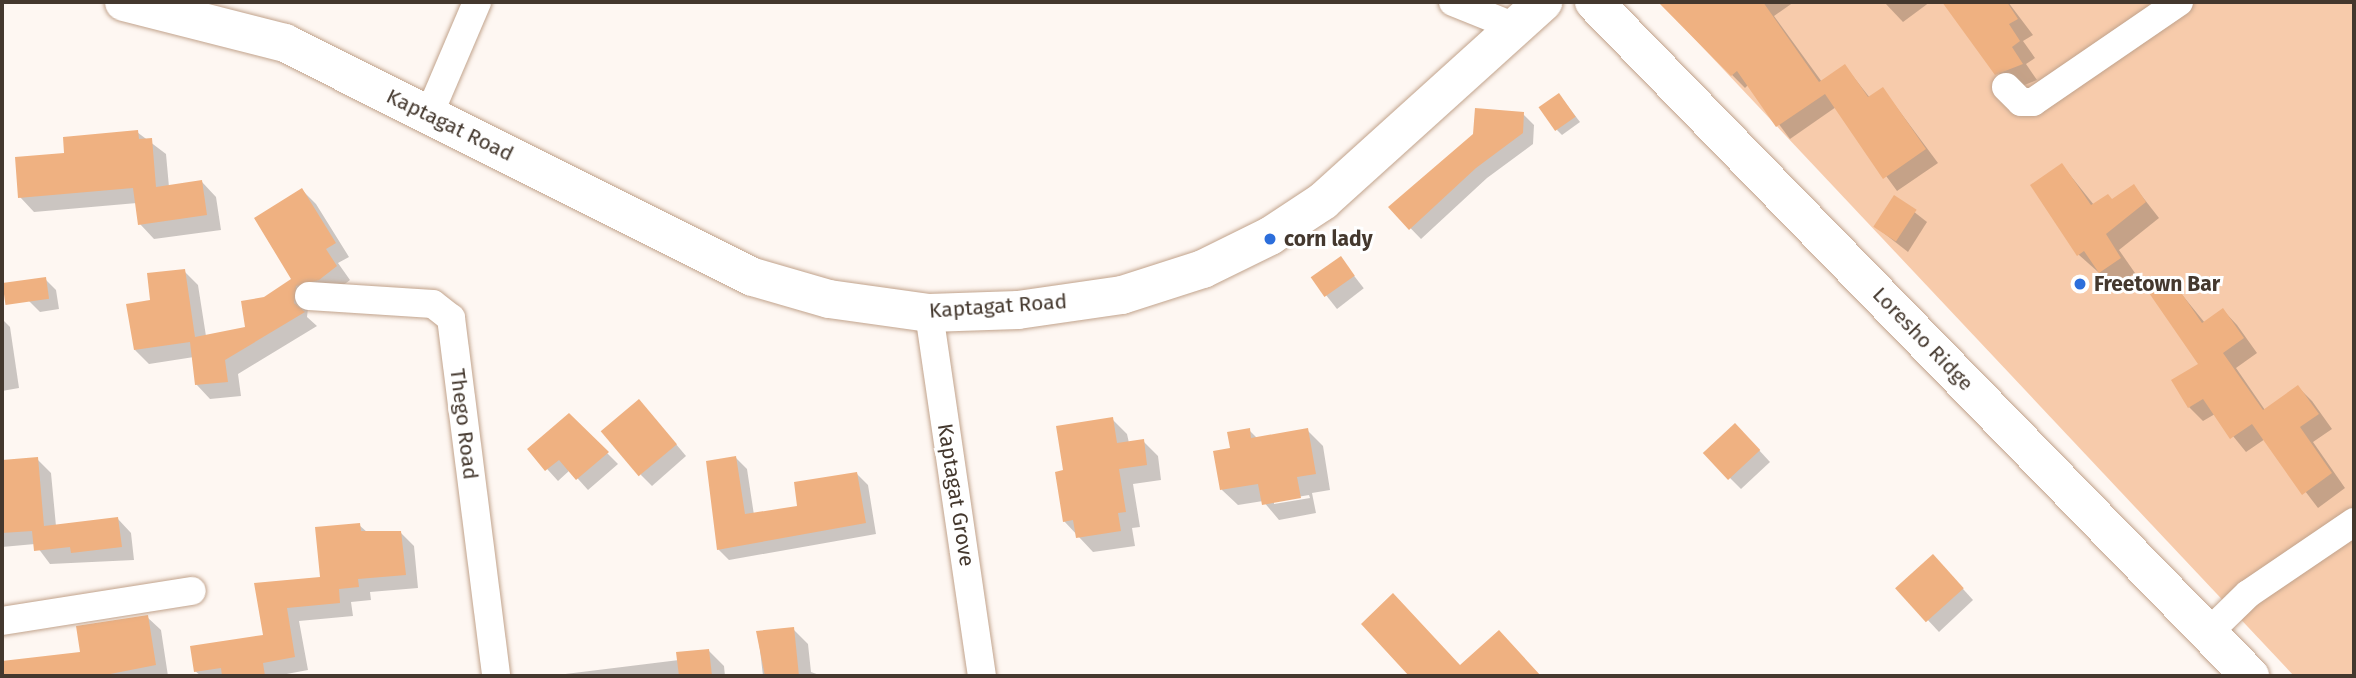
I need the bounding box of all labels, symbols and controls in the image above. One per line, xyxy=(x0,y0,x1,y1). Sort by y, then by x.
street label: Kaptagat Road xyxy=(382,83,518,167)
place label: corn lady xyxy=(1284,226,1373,252)
marker: corn lady xyxy=(1262,231,1278,247)
place label: Freetown Bar xyxy=(2094,271,2220,297)
marker: Freetown Bar xyxy=(2072,276,2088,292)
street label: Loresho Ridge xyxy=(1867,282,1979,396)
street label: Kaptagat Road xyxy=(928,289,1068,323)
street label: Thego Road xyxy=(445,367,483,481)
street label: Kaptagat Grove xyxy=(932,422,980,568)

